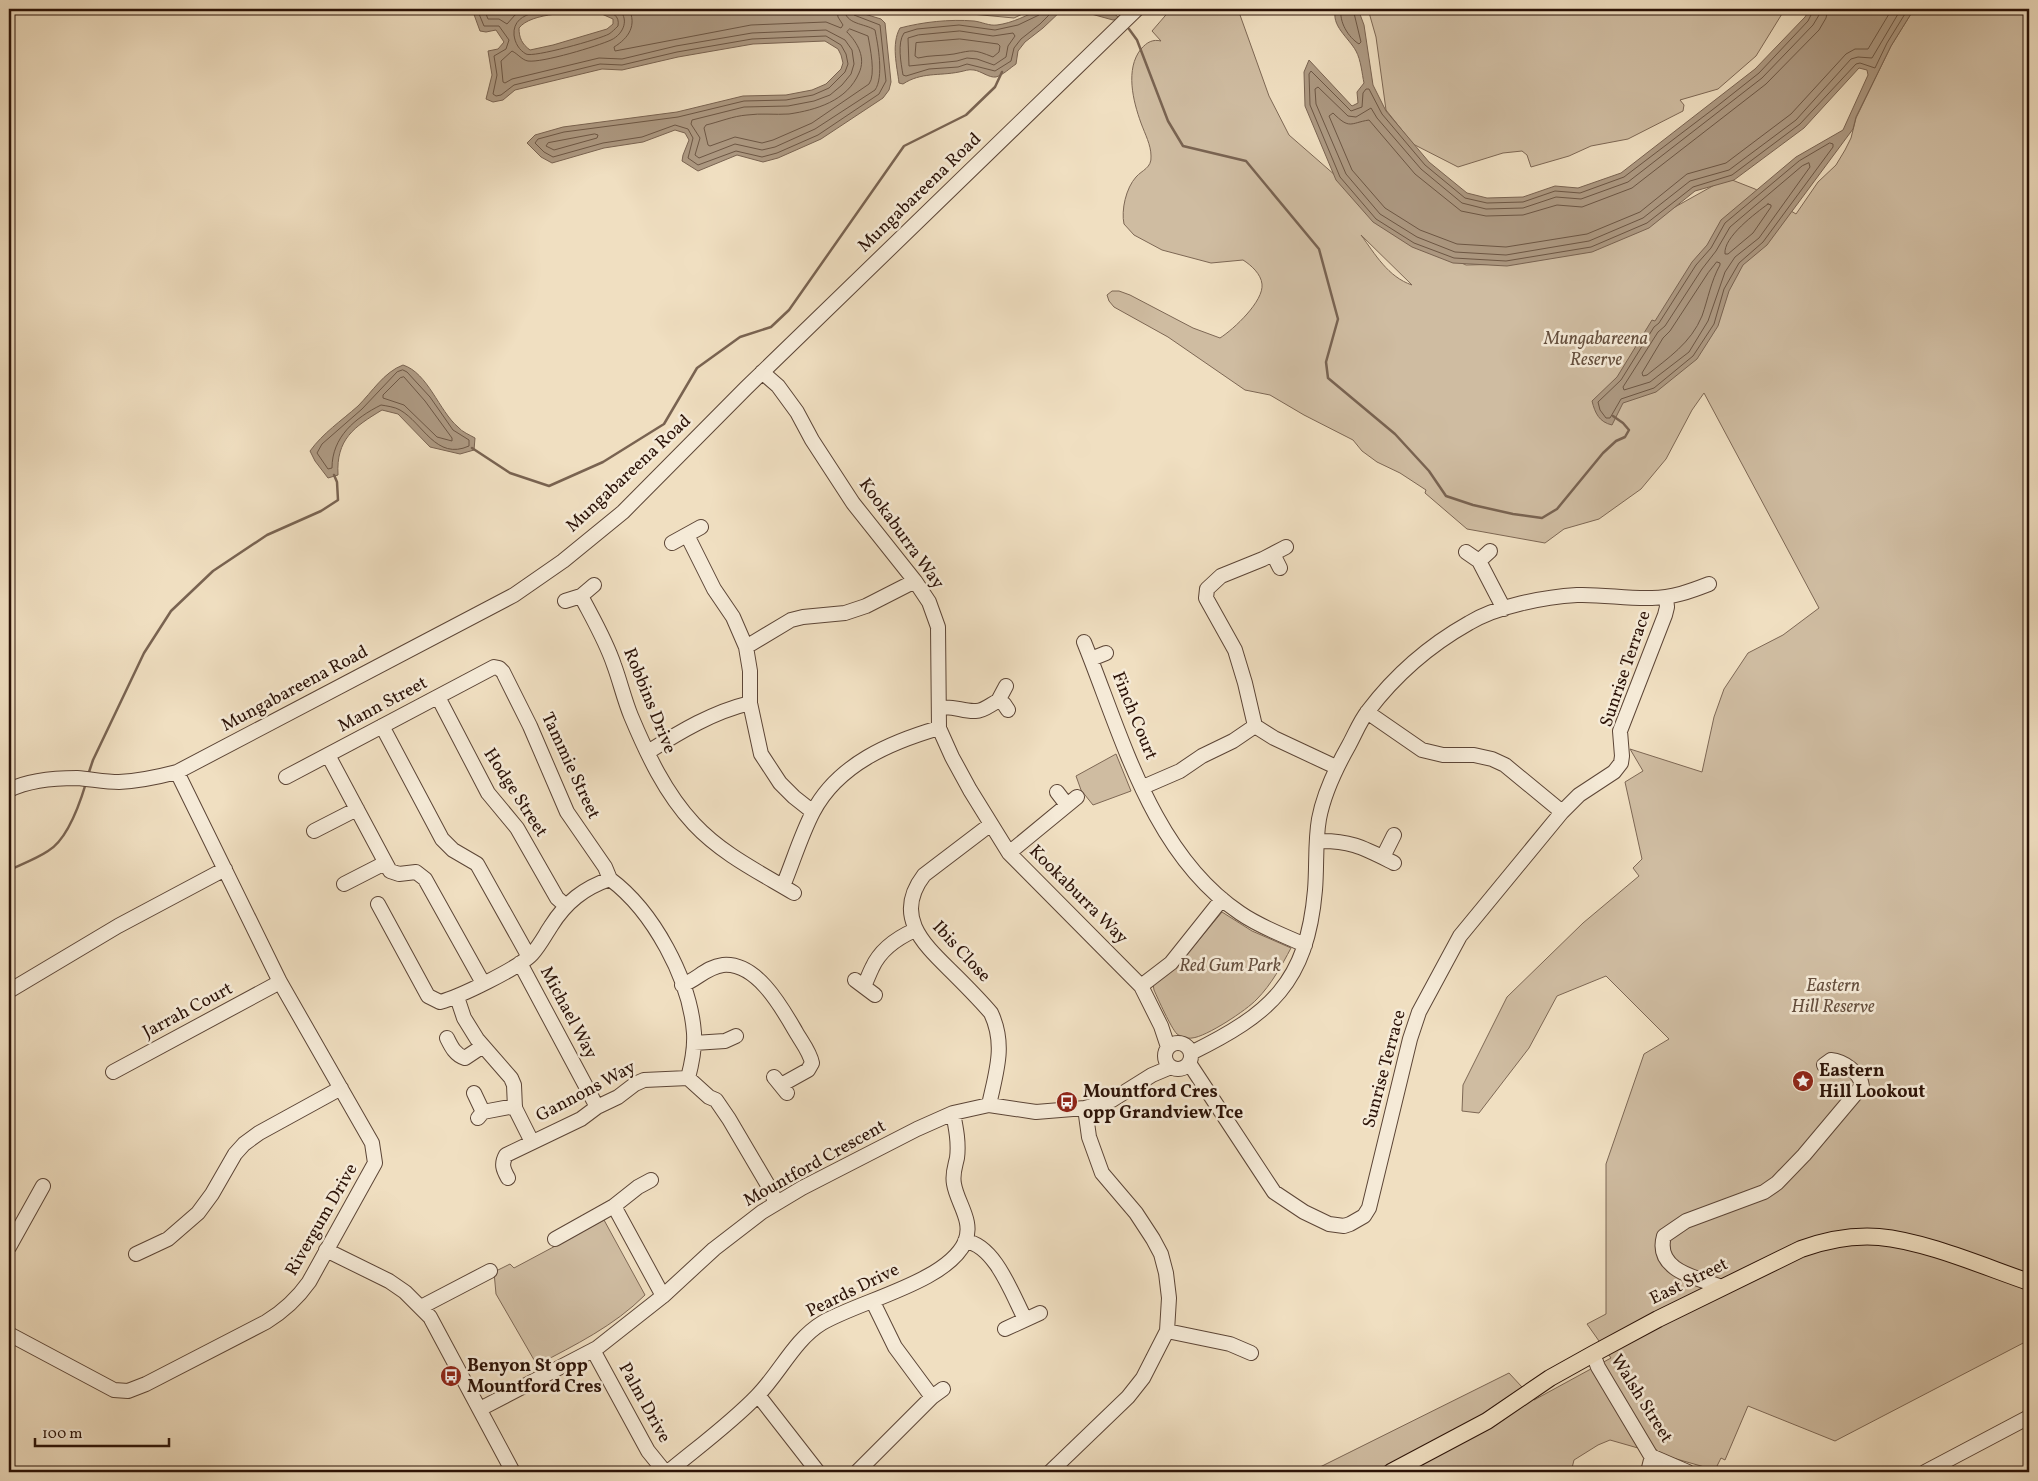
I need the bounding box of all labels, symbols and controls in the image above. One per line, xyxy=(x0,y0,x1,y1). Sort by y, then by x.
street label: Mungabareena Road xyxy=(853,127,987,259)
park label: Mungabareena Reserve xyxy=(1543,327,1648,373)
street label: Mungabareena Road xyxy=(561,409,697,539)
street label: Kookaburra Way xyxy=(852,474,950,595)
street label: Sunrise Terrace xyxy=(1594,607,1658,731)
street label: Mungabareena Road xyxy=(217,640,373,738)
street label: Robbins Drive xyxy=(616,644,682,758)
street label: Finch Court xyxy=(1105,668,1163,764)
street label: Mann Street xyxy=(334,671,432,739)
street label: Tammie Street xyxy=(534,709,606,823)
street label: Hodge Street xyxy=(477,744,553,842)
street label: Kookaburra Way xyxy=(1023,840,1133,950)
street label: Ibis Close xyxy=(926,916,996,988)
park label: Red Gum Park xyxy=(1179,954,1281,979)
street label: Michael Way xyxy=(533,962,603,1064)
park label: Eastern Hill Reserve xyxy=(1791,974,1875,1020)
street label: Jarrah Court xyxy=(139,977,237,1045)
street label: Sunrise Terrace xyxy=(1357,1007,1413,1131)
street label: Gannons Way xyxy=(532,1055,641,1129)
place label: Eastern Hill Lookout xyxy=(1819,1059,1925,1105)
place icon: Eastern Hill Lookout xyxy=(1791,1069,1815,1093)
place label: Mountford Cres opp Grandview Tce xyxy=(1083,1080,1243,1126)
bus stop icon: Mountford Cres opp Grandview Tce xyxy=(1055,1090,1079,1114)
street label: Mountford Crescent xyxy=(739,1114,891,1214)
street label: Rivergum Drive xyxy=(280,1159,364,1281)
street label: East Street xyxy=(1646,1252,1732,1312)
street label: Peards Drive xyxy=(802,1258,904,1324)
street label: Walsh Street xyxy=(1604,1350,1678,1448)
place label: Benyon St opp Mountford Cres xyxy=(467,1354,602,1400)
street label: Palm Drive xyxy=(612,1358,676,1448)
bus stop icon: Benyon St opp Mountford Cres xyxy=(439,1364,463,1388)
scale bar xyxy=(35,1416,169,1448)
text: 100 m xyxy=(42,1424,82,1445)

